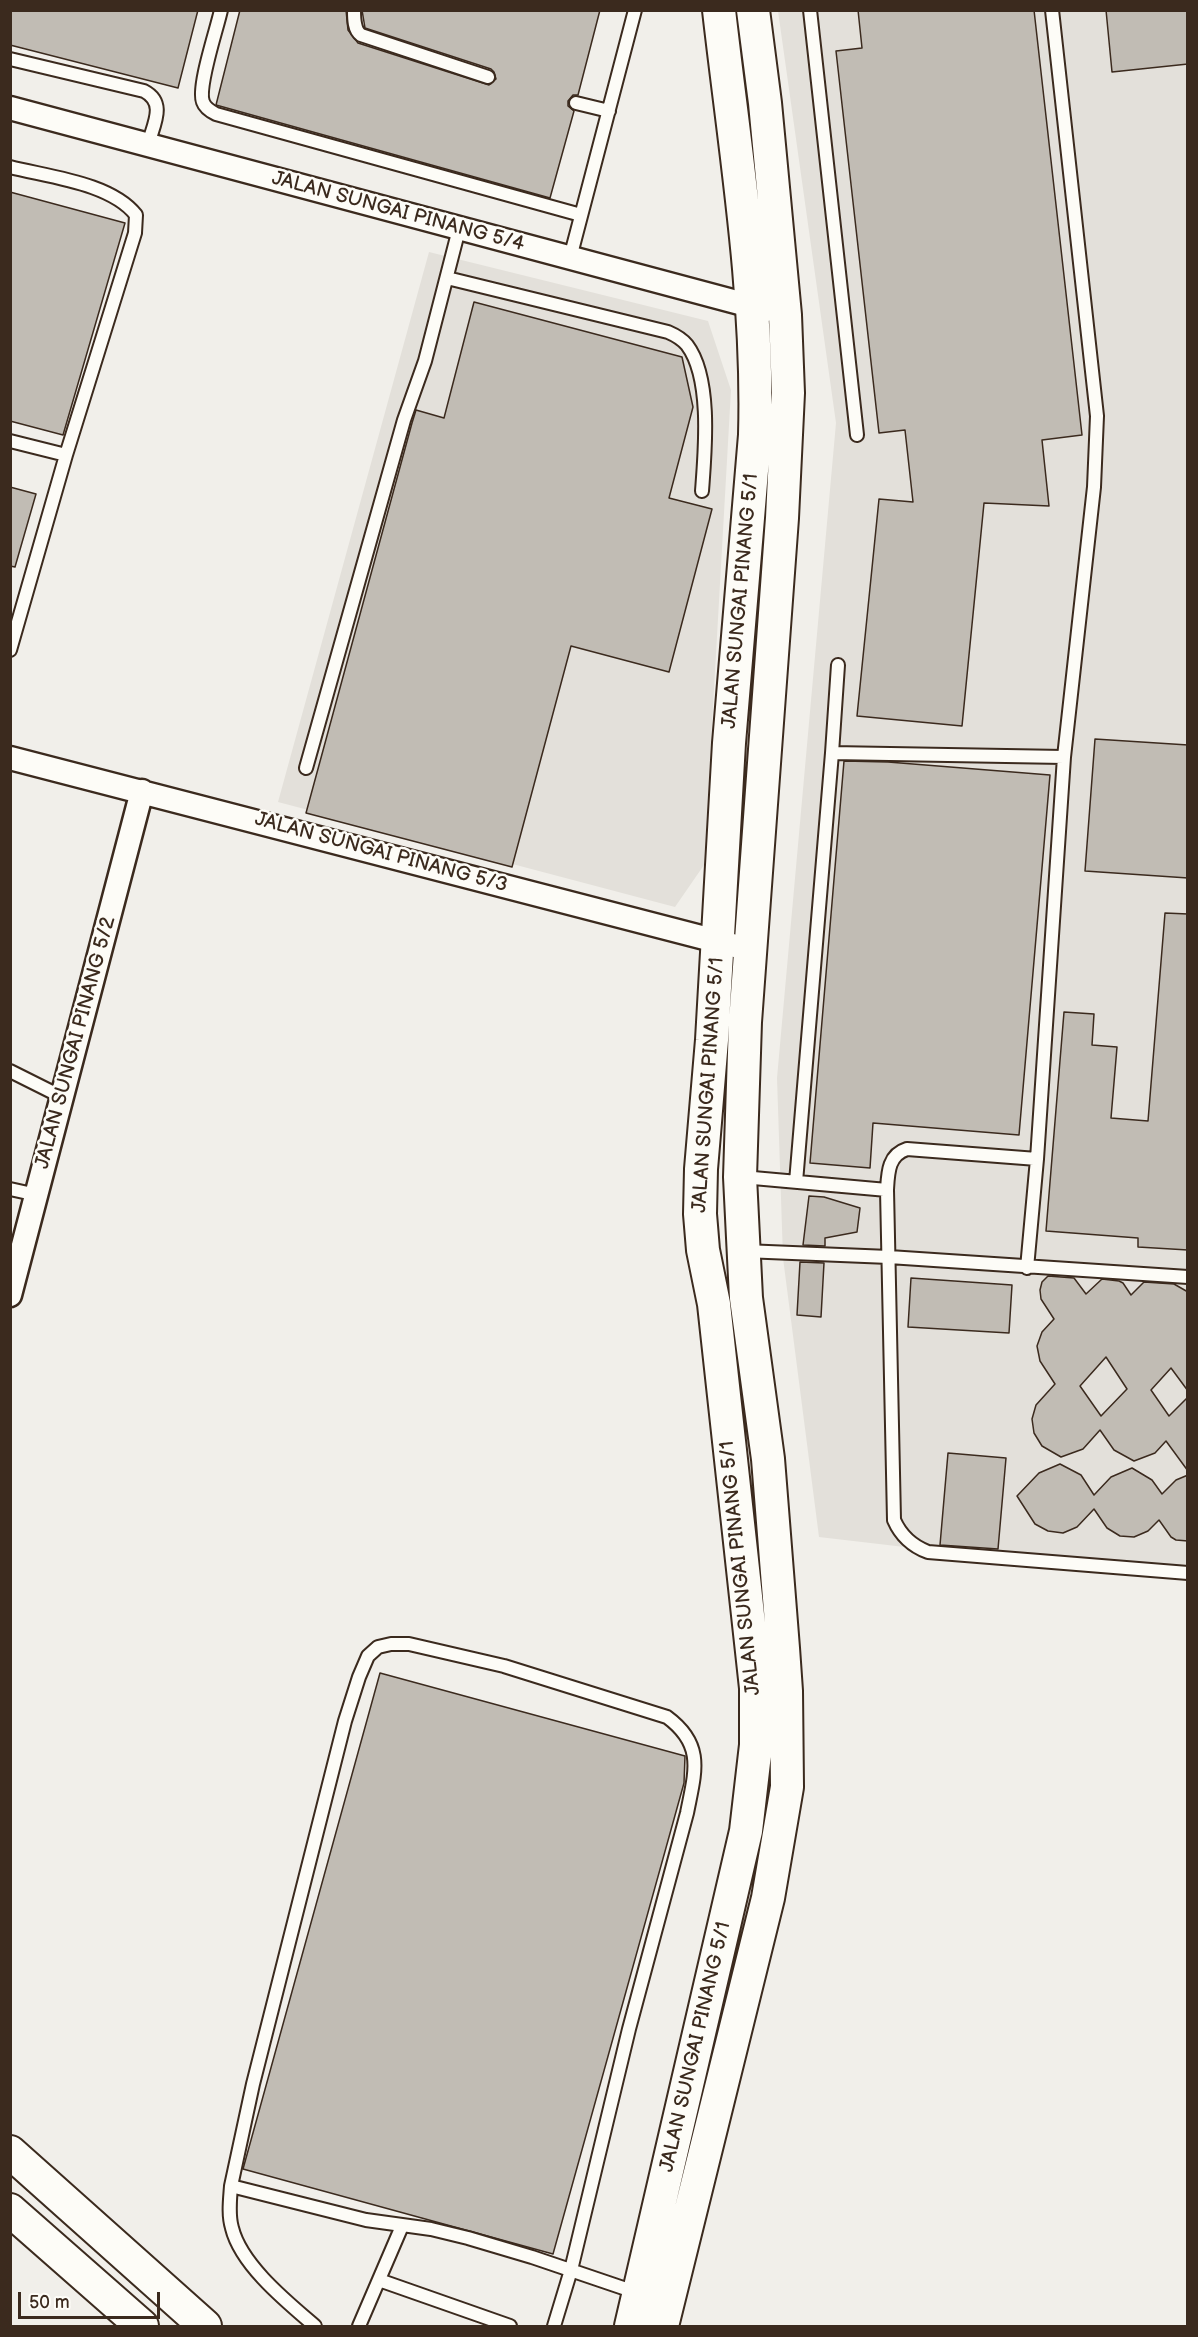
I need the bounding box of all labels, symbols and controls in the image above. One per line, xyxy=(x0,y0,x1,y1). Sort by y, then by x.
street label: JALAN SUNGAI PINANG 5/4 xyxy=(269,167,527,257)
street label: JALAN SUNGAI PINANG 5/1 xyxy=(718,472,764,730)
street label: JALAN SUNGAI PINANG 5/3 xyxy=(252,808,510,898)
street label: JALAN SUNGAI PINANG 5/2 xyxy=(31,914,121,1172)
street label: JALAN SUNGAI PINANG 5/1 xyxy=(688,957,730,1213)
street label: JALAN SUNGAI PINANG 5/1 xyxy=(716,1439,766,1697)
street label: JALAN SUNGAI PINANG 5/1 xyxy=(656,1920,736,2174)
scale bar xyxy=(21,2280,164,2318)
text: 50 m xyxy=(29,2292,70,2313)

